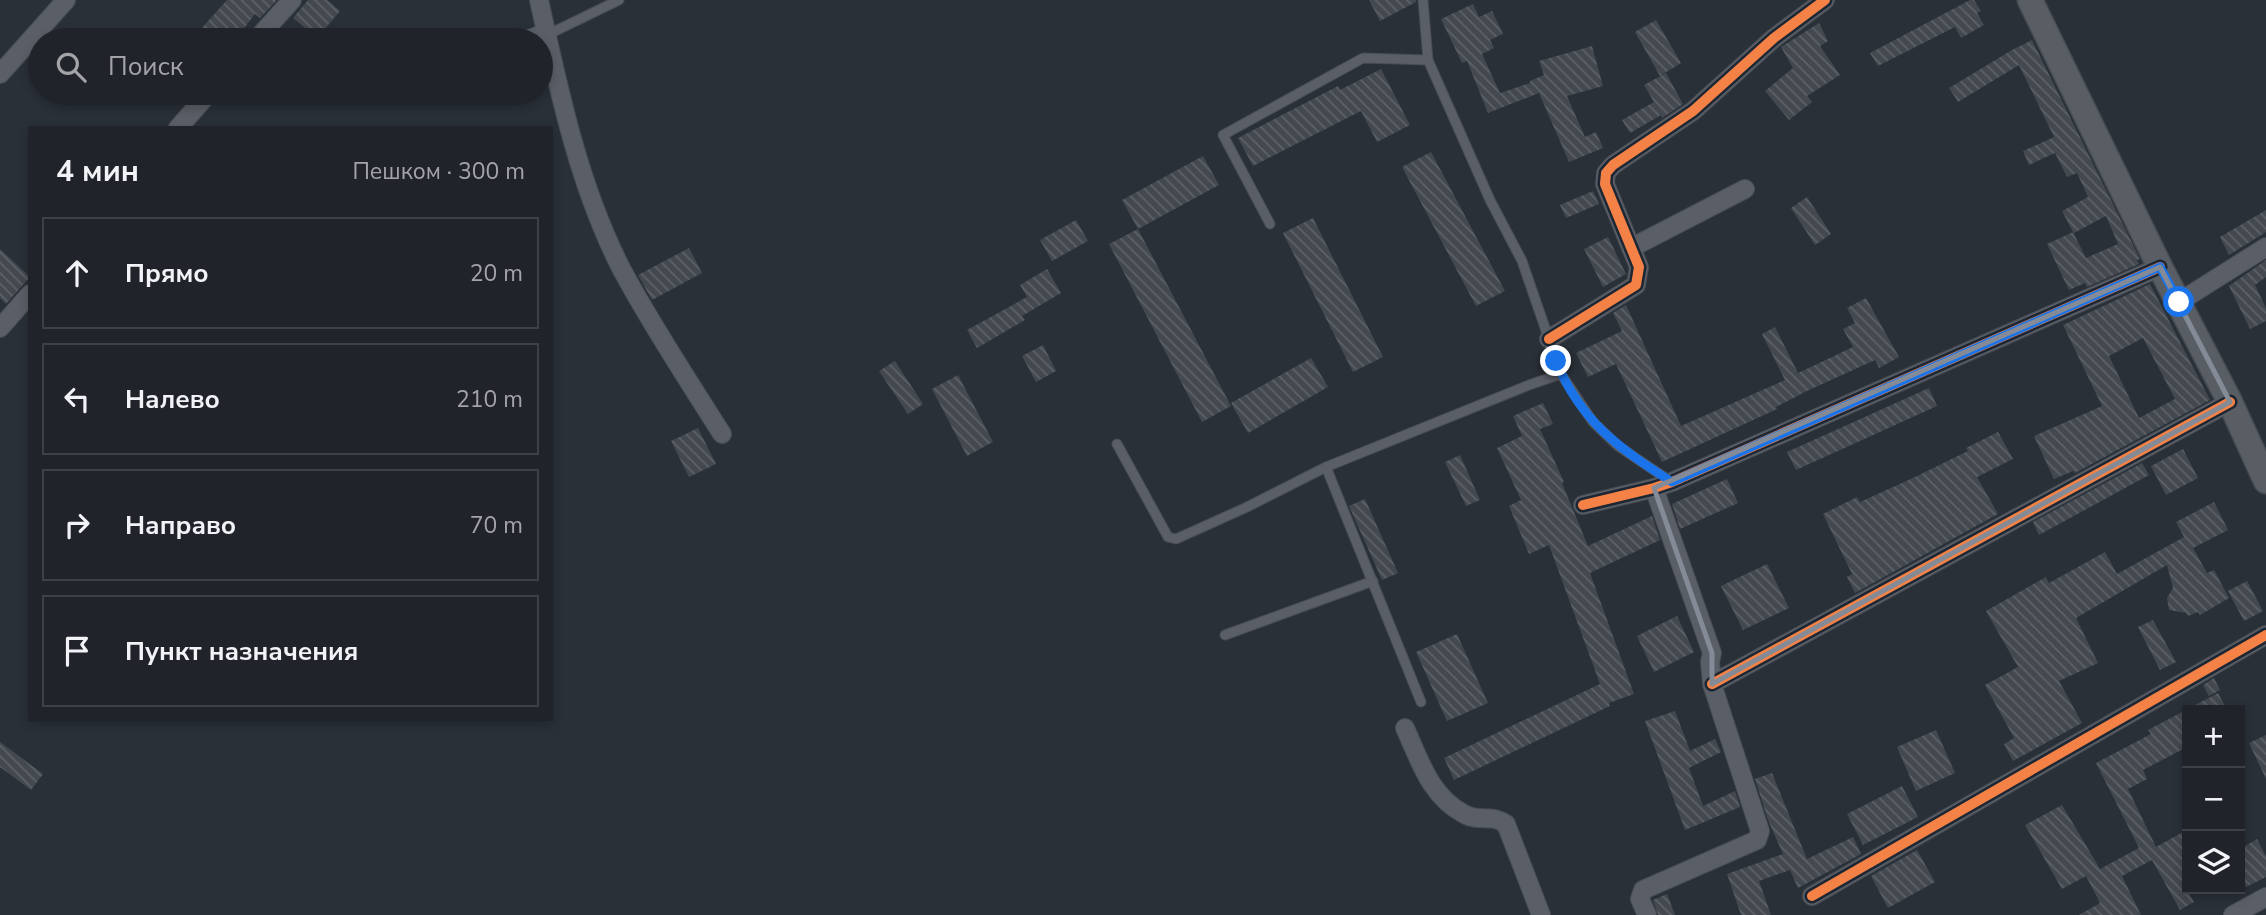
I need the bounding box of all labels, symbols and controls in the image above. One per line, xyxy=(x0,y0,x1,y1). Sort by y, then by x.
search box xyxy=(28,28,553,105)
icon: search xyxy=(52,48,90,86)
text: Поиск xyxy=(108,49,184,84)
text: 4 мин xyxy=(56,151,139,192)
text: Пешком · 300 m xyxy=(352,156,525,187)
icon: ahead xyxy=(58,254,96,292)
text: Прямо xyxy=(125,256,209,291)
text: 20 m xyxy=(470,258,523,289)
route start xyxy=(2163,286,2194,317)
route end xyxy=(1540,345,1571,376)
icon: left xyxy=(58,380,96,418)
text: Налево xyxy=(125,382,220,417)
text: 210 m xyxy=(456,384,523,415)
icon: right xyxy=(58,506,96,544)
text: Направо xyxy=(125,508,236,543)
text: 70 m xyxy=(470,510,523,541)
icon: arrive xyxy=(58,632,96,670)
text: Пункт назначения xyxy=(125,634,358,669)
map controls xyxy=(2182,705,2245,894)
button: + xyxy=(2182,705,2245,768)
button: − xyxy=(2182,768,2245,831)
button: layers xyxy=(2182,831,2245,894)

